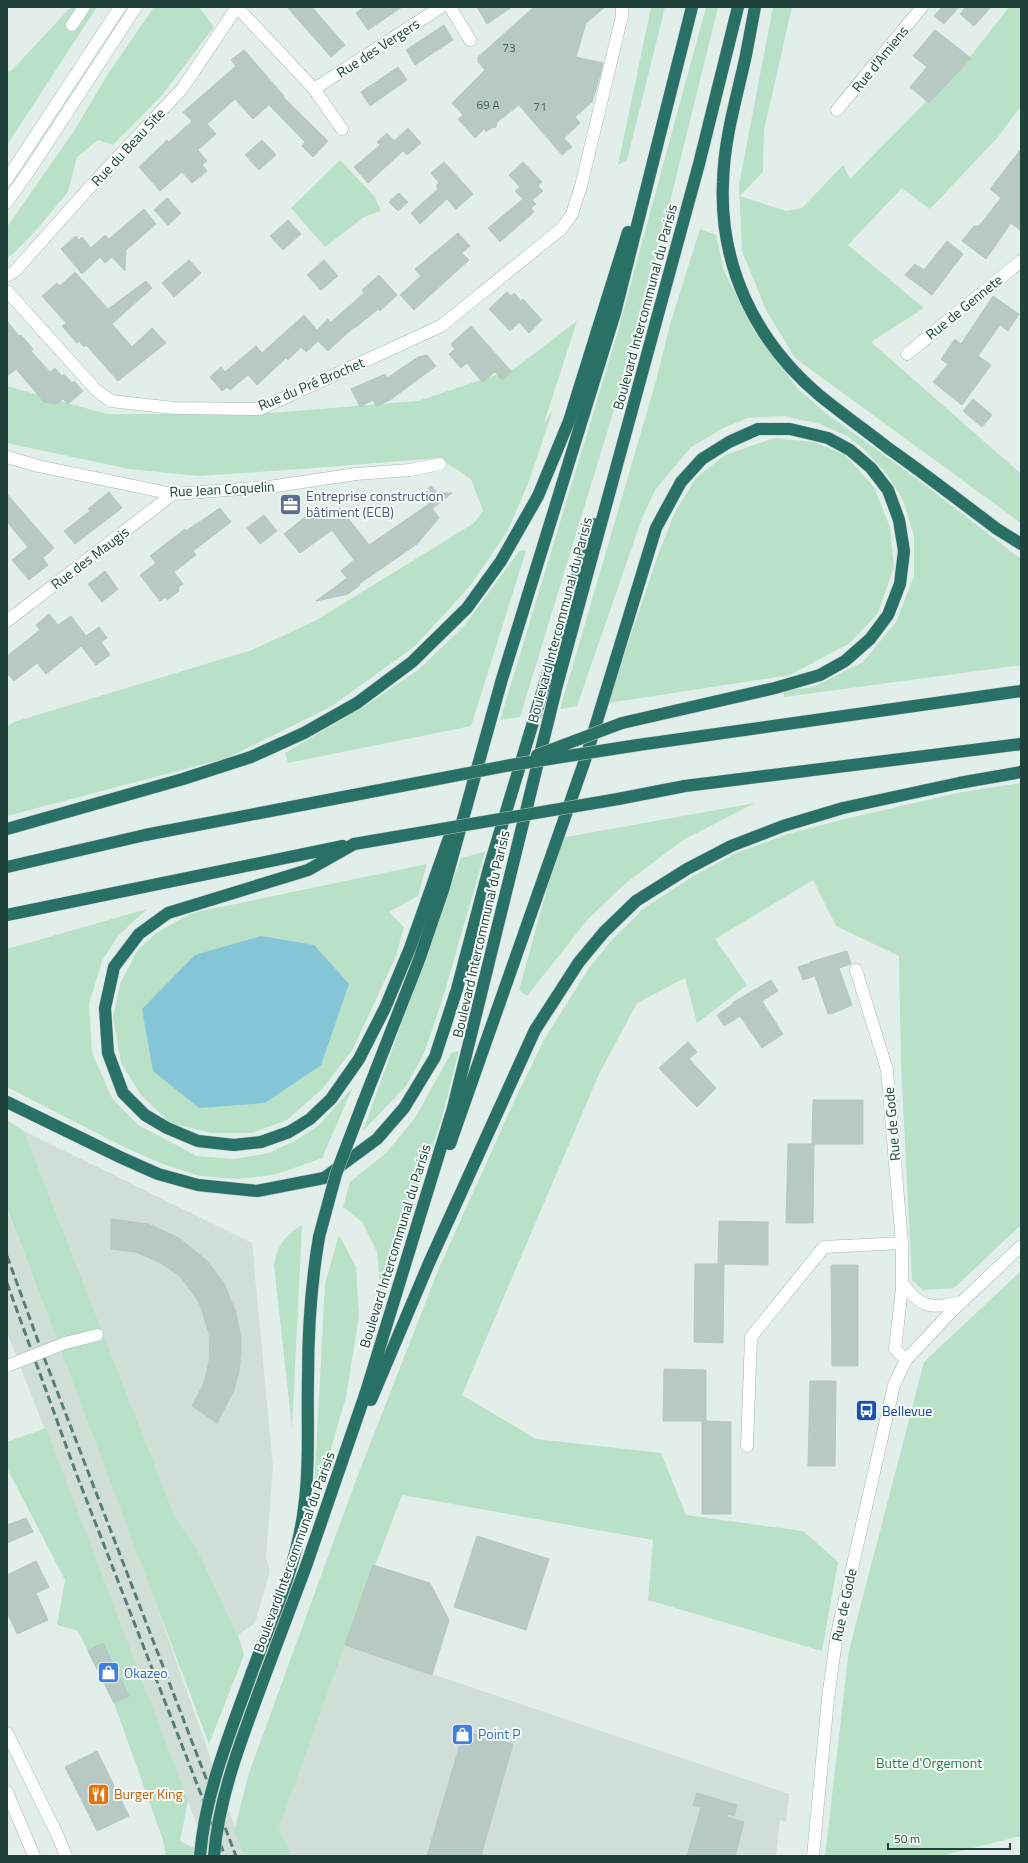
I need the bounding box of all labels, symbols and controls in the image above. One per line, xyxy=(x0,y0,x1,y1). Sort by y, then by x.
street label: Rue des Vergers xyxy=(332,13,423,82)
street label: Rue d'Amiens xyxy=(846,21,913,96)
house number: 73 xyxy=(502,38,516,57)
house number: 69 A xyxy=(476,95,500,114)
house number: 71 xyxy=(533,97,547,116)
street label: Rue du Beau Site xyxy=(86,103,169,190)
street label: Boulevard Intercommunal du Parisis xyxy=(607,202,682,412)
street label: Rue de Gennete xyxy=(921,269,1007,344)
street label: Rue du Pré Brochet xyxy=(254,352,367,415)
street label: Rue Jean Coquelin xyxy=(169,475,275,502)
place label: Entreprise construction bâtiment (ECB) xyxy=(306,485,443,522)
office icon: Entreprise construction bâtiment (ECB) xyxy=(278,491,304,517)
street label: Boulevard Intercommunal du Parisis xyxy=(522,515,597,725)
street label: Rue des Maugis xyxy=(46,521,133,594)
street label: Boulevard Intercommunal du Parisis xyxy=(446,828,515,1040)
street label: Rue de Gode xyxy=(878,1086,905,1162)
street label: Boulevard Intercommunal du Parisis xyxy=(353,1141,436,1350)
bus stop icon: Bellevue xyxy=(854,1398,880,1424)
place label: Bellevue xyxy=(882,1400,932,1421)
street label: Boulevard Intercommunal du Parisis xyxy=(247,1448,340,1655)
street label: Rue de Gode xyxy=(826,1566,861,1643)
shop icon: Okazeo xyxy=(96,1660,122,1686)
place label: Okazeo xyxy=(124,1662,168,1683)
shop icon: Point P xyxy=(449,1721,475,1747)
place label: Point P xyxy=(478,1723,520,1744)
park label: Butte d'Orgemont xyxy=(876,1752,982,1773)
restaurant icon: Burger King xyxy=(85,1781,111,1807)
place label: Burger King xyxy=(114,1783,183,1804)
scale bar xyxy=(888,1825,1010,1851)
text: 50 m xyxy=(894,1829,920,1848)

